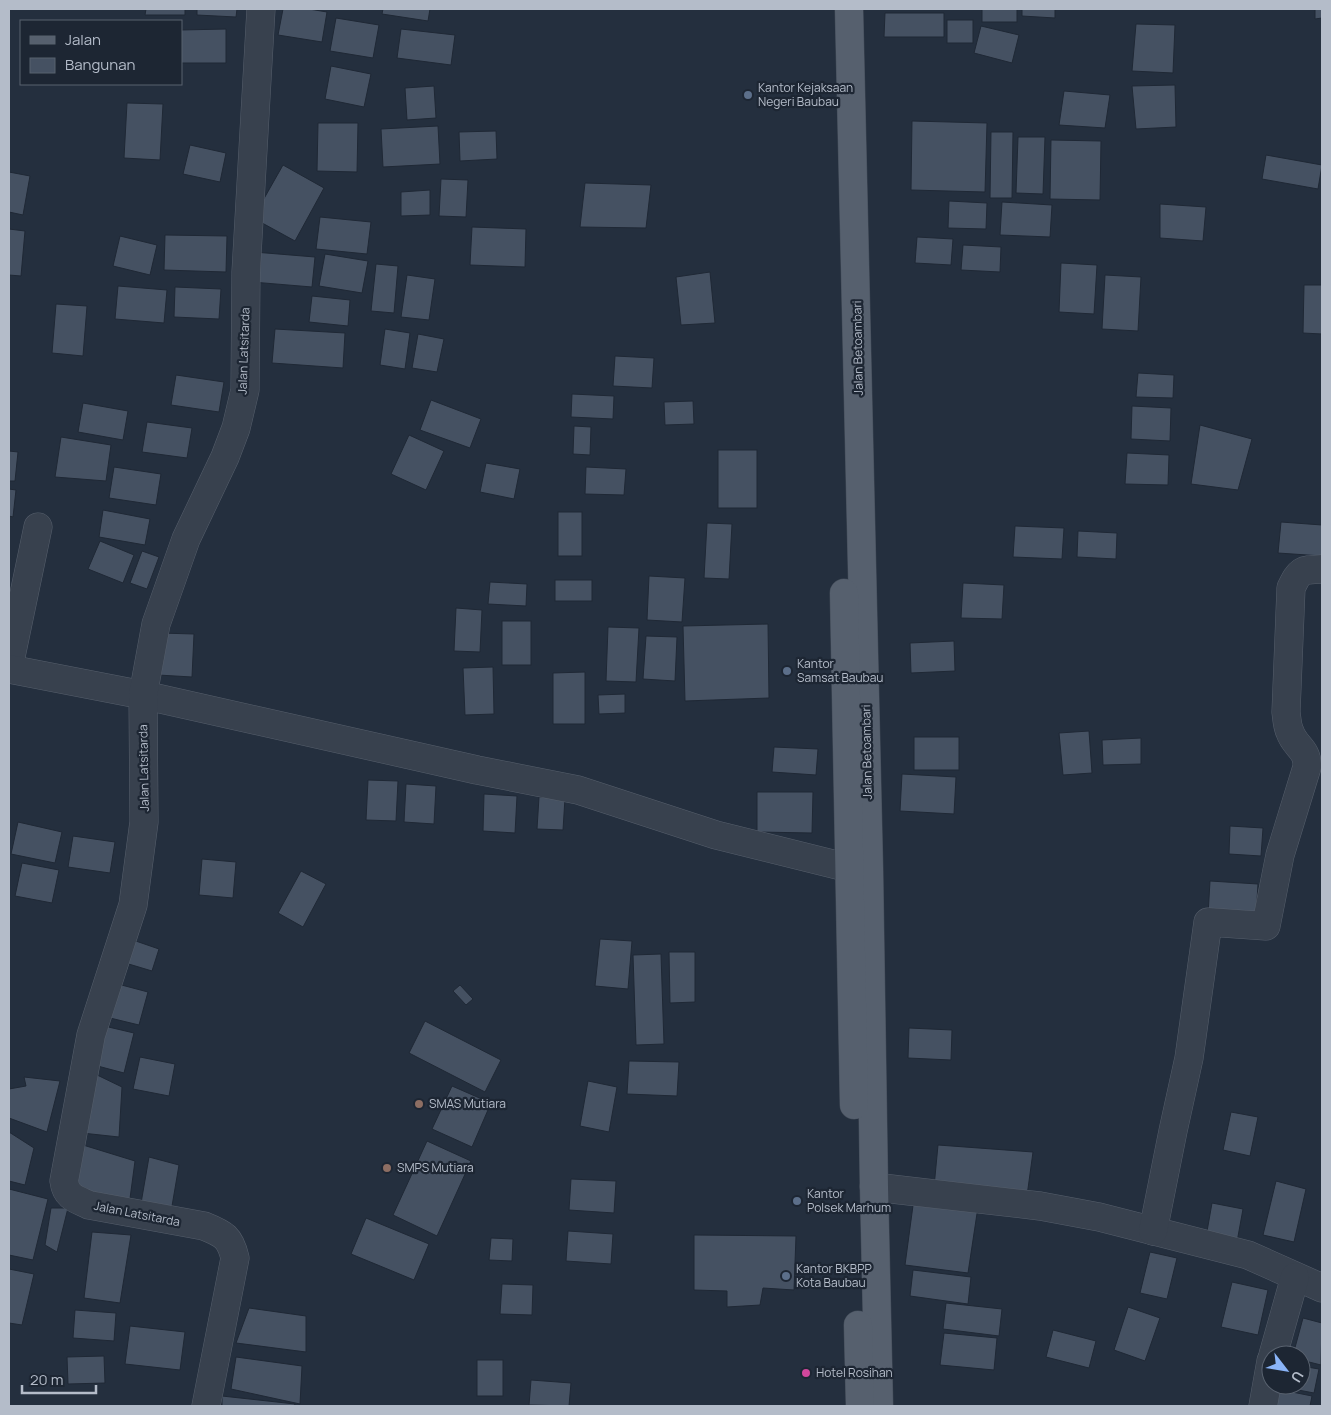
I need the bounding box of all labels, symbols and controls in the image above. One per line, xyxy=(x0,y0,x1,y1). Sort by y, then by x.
legend xyxy=(20,20,182,85)
text: Jalan xyxy=(65,29,101,50)
text: Bangunan xyxy=(65,54,135,75)
place label: Kantor Kejaksaan Negeri Baubau xyxy=(758,79,853,110)
marker: Kantor Kejaksaan Negeri Baubau xyxy=(742,89,754,101)
street label: Jalan Betoambari xyxy=(848,300,867,396)
street label: Jalan Latsitarda xyxy=(233,307,254,395)
place label: Kantor Samsat Baubau xyxy=(797,655,883,686)
marker: Kantor Samsat Baubau xyxy=(781,665,793,677)
street label: Jalan Betoambari xyxy=(857,704,876,800)
street label: Jalan Latsitarda xyxy=(134,724,153,812)
place label: SMAS Mutiara xyxy=(429,1095,506,1112)
marker: SMAS Mutiara xyxy=(413,1098,425,1110)
place label: SMPS Mutiara xyxy=(397,1159,474,1176)
marker: SMPS Mutiara xyxy=(381,1162,393,1174)
place label: Kantor Polsek Marhum xyxy=(807,1185,891,1216)
marker: Kantor Polsek Marhum xyxy=(791,1195,803,1207)
street label: Jalan Latsitarda xyxy=(93,1197,182,1230)
place label: Kantor BKBPP Kota Baubau xyxy=(796,1260,872,1291)
marker: Kantor BKBPP Kota Baubau xyxy=(780,1270,792,1282)
north arrow xyxy=(1261,1345,1311,1395)
scale bar xyxy=(22,1362,96,1394)
place label: Hotel Rosihan xyxy=(816,1364,893,1381)
marker: Hotel Rosihan xyxy=(800,1367,812,1379)
text: U xyxy=(1287,1368,1308,1386)
text: 20 m xyxy=(30,1369,63,1390)

